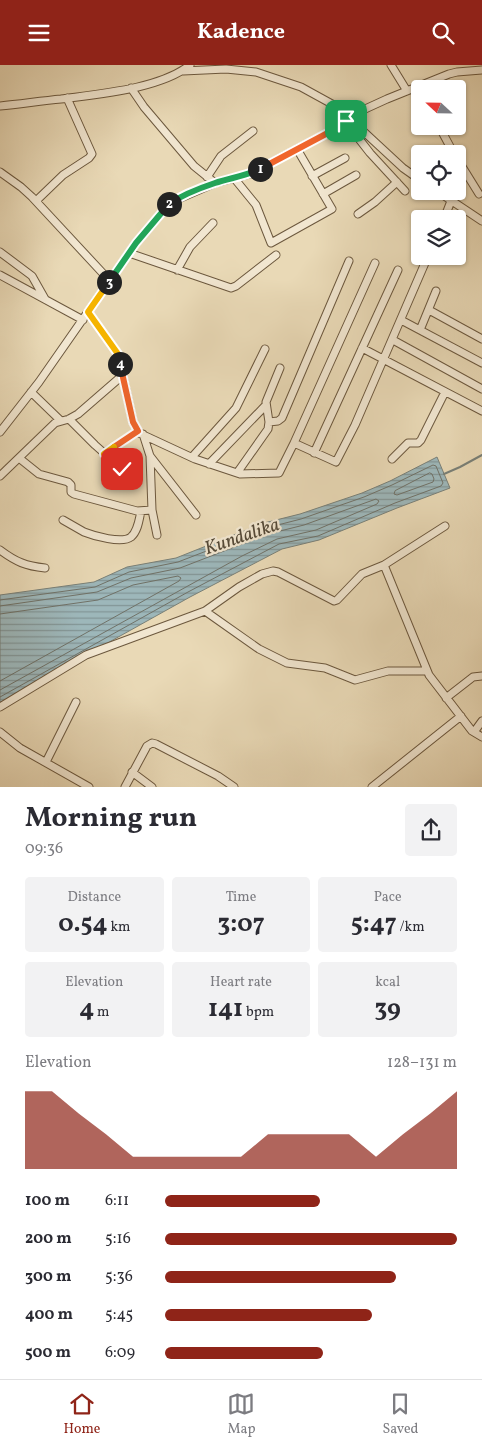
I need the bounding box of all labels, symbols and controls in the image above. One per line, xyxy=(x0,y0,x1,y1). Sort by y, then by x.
text: Kadence xyxy=(197,17,285,48)
icon: menu xyxy=(25,19,53,47)
icon: search xyxy=(429,19,457,47)
north arrow xyxy=(411,80,466,135)
map controls xyxy=(411,80,466,265)
pin xyxy=(325,100,367,142)
icon: arrive xyxy=(332,107,360,135)
button: locate xyxy=(411,145,466,200)
pin: 1 xyxy=(248,157,272,181)
text: 1 xyxy=(258,160,263,179)
pin: 2 xyxy=(156,191,182,217)
text: 2 xyxy=(166,195,173,214)
button: layers xyxy=(411,210,466,265)
pin: 3 xyxy=(96,269,122,295)
text: 3 xyxy=(106,273,113,292)
pin: 4 xyxy=(108,351,132,377)
text: 4 xyxy=(116,355,125,374)
pin xyxy=(101,448,143,490)
icon: check xyxy=(108,455,136,483)
water label: Kundalika xyxy=(201,512,283,562)
text: Morning run xyxy=(25,799,197,838)
button: share xyxy=(405,804,457,856)
text: 09:36 xyxy=(25,838,63,860)
text: Distance xyxy=(68,888,121,907)
text: Time xyxy=(226,888,256,907)
text: Pace xyxy=(374,888,402,907)
text: 0.54 xyxy=(58,907,108,942)
text: 3:07 xyxy=(217,907,265,942)
text: 5:47 xyxy=(351,907,397,942)
text: km xyxy=(108,918,130,937)
text: /km xyxy=(397,918,425,937)
text: Elevation xyxy=(65,973,123,992)
text: Heart rate xyxy=(210,973,272,992)
text: kcal xyxy=(375,973,400,992)
text: 4 xyxy=(79,992,94,1027)
text: 141 xyxy=(208,992,243,1027)
text: 39 xyxy=(375,992,401,1027)
text: m xyxy=(94,1003,110,1022)
text: bpm xyxy=(243,1003,274,1022)
text: Elevation xyxy=(25,1052,92,1074)
text: 128–131 m xyxy=(387,1052,457,1074)
text: 100 m xyxy=(25,1190,70,1212)
text: 6:11 xyxy=(105,1190,129,1212)
text: 200 m xyxy=(25,1228,72,1250)
text: 5:16 xyxy=(105,1228,131,1250)
text: 300 m xyxy=(25,1266,71,1288)
text: 5:36 xyxy=(105,1266,133,1288)
text: 400 m xyxy=(25,1304,73,1326)
text: 5:45 xyxy=(105,1304,133,1326)
text: 500 m xyxy=(25,1342,71,1364)
text: 6:09 xyxy=(105,1342,135,1364)
tab: Home xyxy=(63,1390,101,1439)
tab: Map xyxy=(227,1390,255,1439)
tab: Saved xyxy=(382,1390,419,1439)

